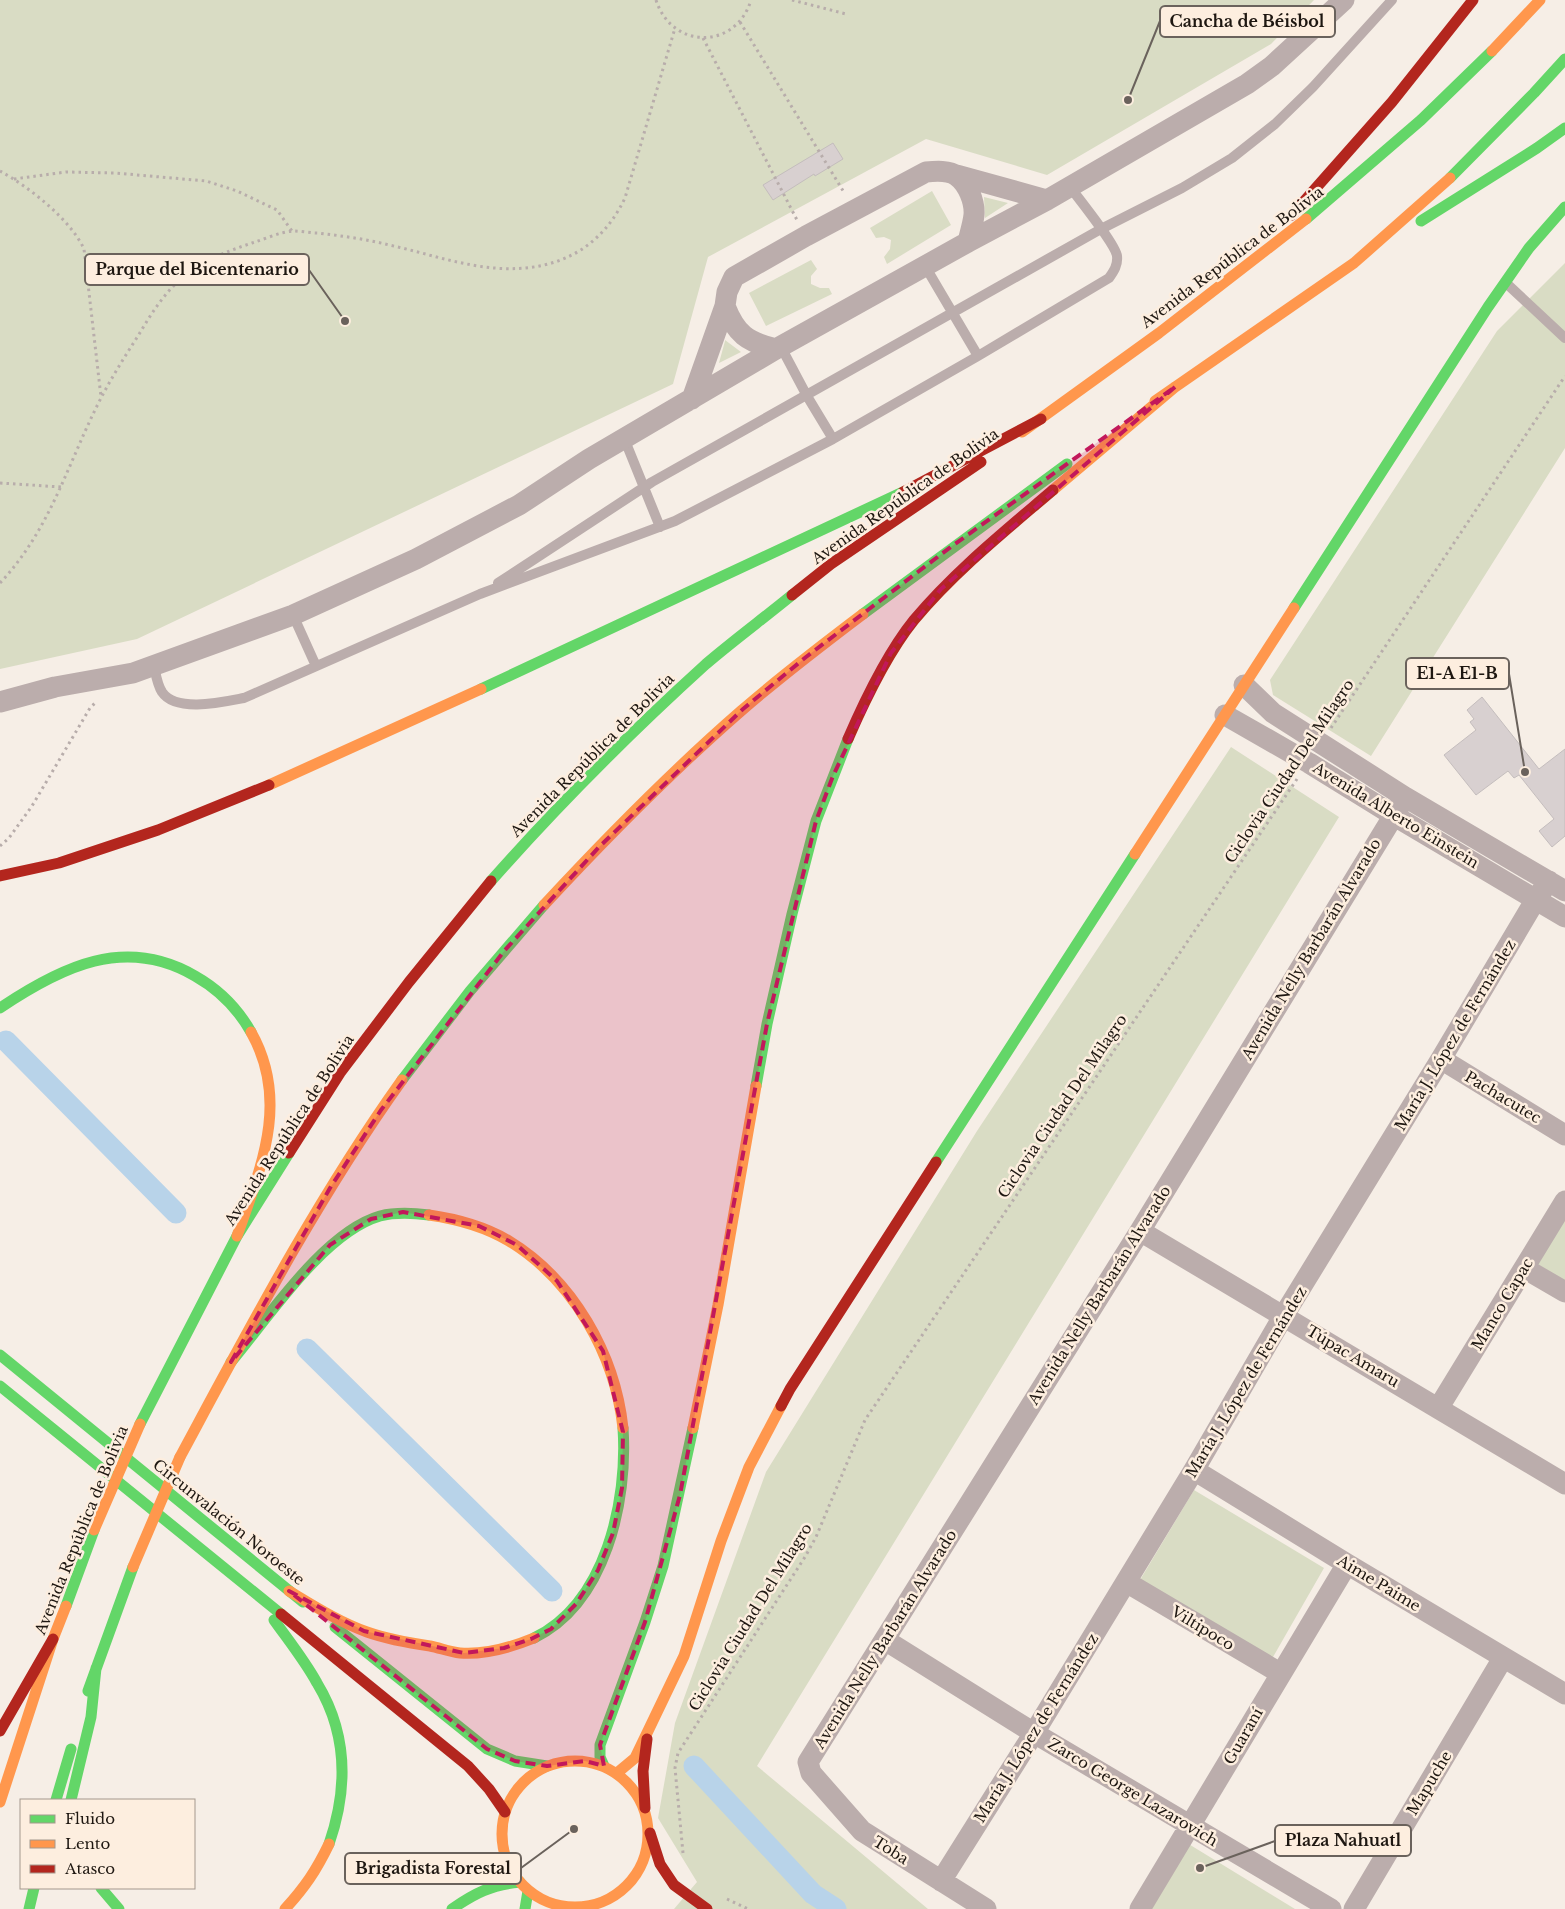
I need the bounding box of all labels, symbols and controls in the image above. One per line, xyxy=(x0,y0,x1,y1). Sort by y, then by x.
callout: Cancha de Béisbol xyxy=(1160,6,1335,37)
text: Cancha de Béisbol xyxy=(1170,11,1325,31)
street label: Avenida República de Bolivia xyxy=(1136,182,1328,333)
callout: Parque del Bicentenario xyxy=(85,254,309,285)
text: Parque del Bicentenario xyxy=(95,259,299,279)
street label: Avenida República de Bolivia xyxy=(807,424,1003,569)
callout: E1-A E1-B xyxy=(1406,658,1509,689)
text: E1-A E1-B xyxy=(1416,663,1498,683)
street label: Avenida República de Bolivia xyxy=(505,669,678,842)
street label: Ciclovia Ciudad Del Milagro xyxy=(1220,675,1358,867)
street label: Avenida Alberto Einstein xyxy=(1309,757,1482,872)
street label: Avenida Nelly Barbarán Alvarado xyxy=(1237,835,1385,1064)
street label: María J. López de Fernández xyxy=(1390,936,1520,1134)
street label: Ciclovia Ciudad Del Milagro xyxy=(993,1010,1131,1202)
street label: Avenida República de Bolivia xyxy=(220,1030,358,1230)
street label: Pachacutec xyxy=(1461,1067,1545,1127)
street label: Avenida Nelly Barbarán Alvarado xyxy=(1023,1182,1175,1409)
street label: Manco Capac xyxy=(1467,1255,1537,1353)
street label: María J. López de Fernández xyxy=(1181,1283,1311,1481)
street label: Túpac Amaru xyxy=(1303,1321,1403,1391)
street label: Avenida República de Bolivia xyxy=(30,1422,132,1638)
street label: Circunvalación Noroeste xyxy=(149,1455,309,1589)
street label: Ciclovia Ciudad Del Milagro xyxy=(684,1519,816,1714)
street label: Avenida Nelly Barbarán Alvarado xyxy=(809,1526,961,1753)
street label: Aime Paime xyxy=(1333,1550,1424,1615)
street label: Viltipoco xyxy=(1167,1601,1238,1654)
street label: María J. López de Fernández xyxy=(970,1630,1102,1826)
street label: Guaraní xyxy=(1219,1703,1267,1768)
street label: Zarco George Lazarovich xyxy=(1045,1734,1221,1850)
street label: Mapuche xyxy=(1402,1747,1456,1819)
legend xyxy=(20,1799,195,1889)
text: Fluido xyxy=(65,1809,115,1828)
callout: Plaza Nahuatl xyxy=(1275,1825,1411,1856)
text: Plaza Nahuatl xyxy=(1285,1830,1401,1850)
street label: Toba xyxy=(870,1832,913,1869)
text: Lento xyxy=(65,1834,111,1853)
callout: Brigadista Forestal xyxy=(345,1853,521,1884)
text: Brigadista Forestal xyxy=(355,1858,511,1878)
text: Atasco xyxy=(64,1859,115,1878)

